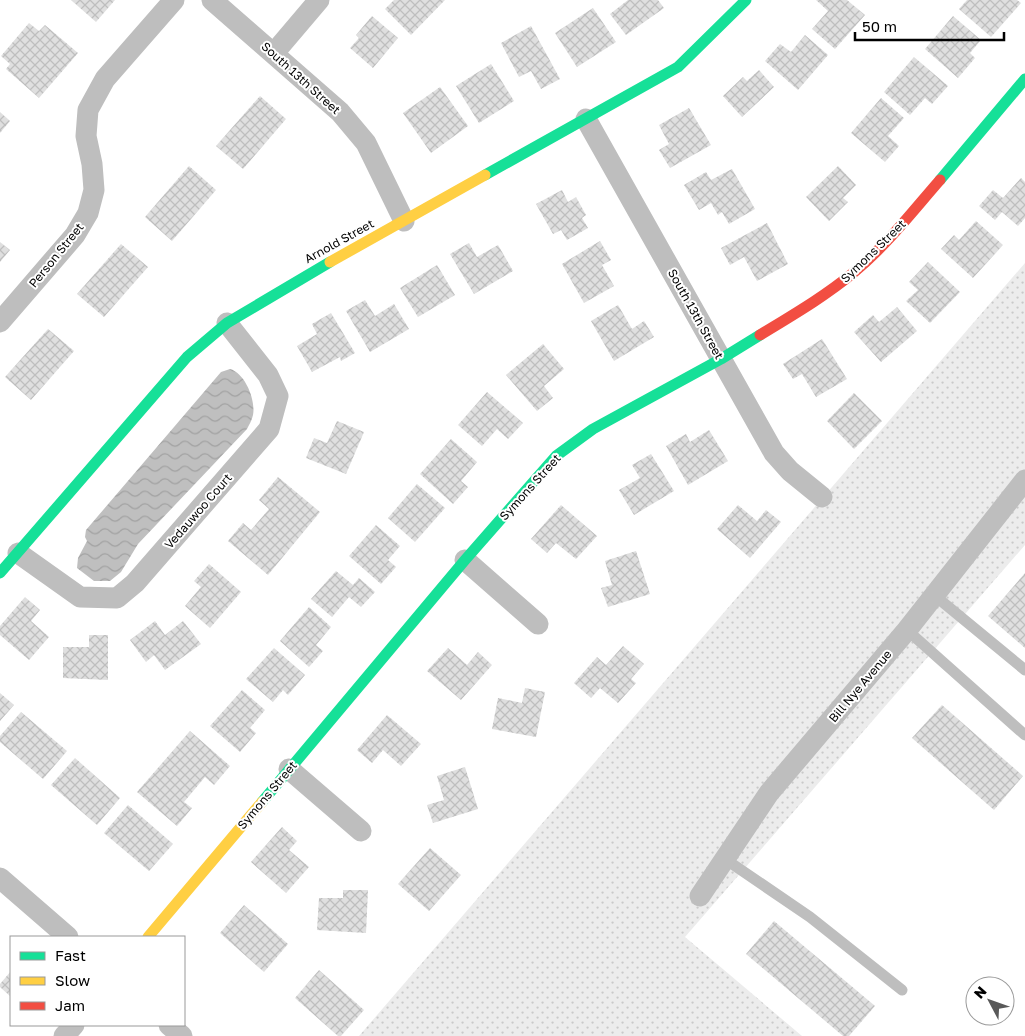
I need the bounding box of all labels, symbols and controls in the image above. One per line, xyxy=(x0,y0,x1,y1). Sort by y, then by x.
scale bar xyxy=(855,10,1004,42)
text: 50 m xyxy=(862,17,897,35)
street label: South 13th Street xyxy=(258,39,344,117)
street label: Arnold Street xyxy=(302,216,376,266)
street label: Symons Street xyxy=(837,216,909,286)
street label: Person Street xyxy=(25,219,87,290)
street label: South 13th Street xyxy=(665,266,727,362)
street label: Symons Street xyxy=(496,450,564,523)
street label: Vedauwoo Court xyxy=(161,470,235,552)
street label: Bill Nye Avenue xyxy=(825,647,895,725)
street label: Symons Street xyxy=(234,758,300,832)
legend xyxy=(10,936,185,1026)
text: Fast xyxy=(55,946,86,964)
text: Slow xyxy=(55,971,90,989)
north arrow xyxy=(965,976,1015,1026)
text: N xyxy=(970,983,990,1002)
text: Jam xyxy=(55,996,85,1014)

